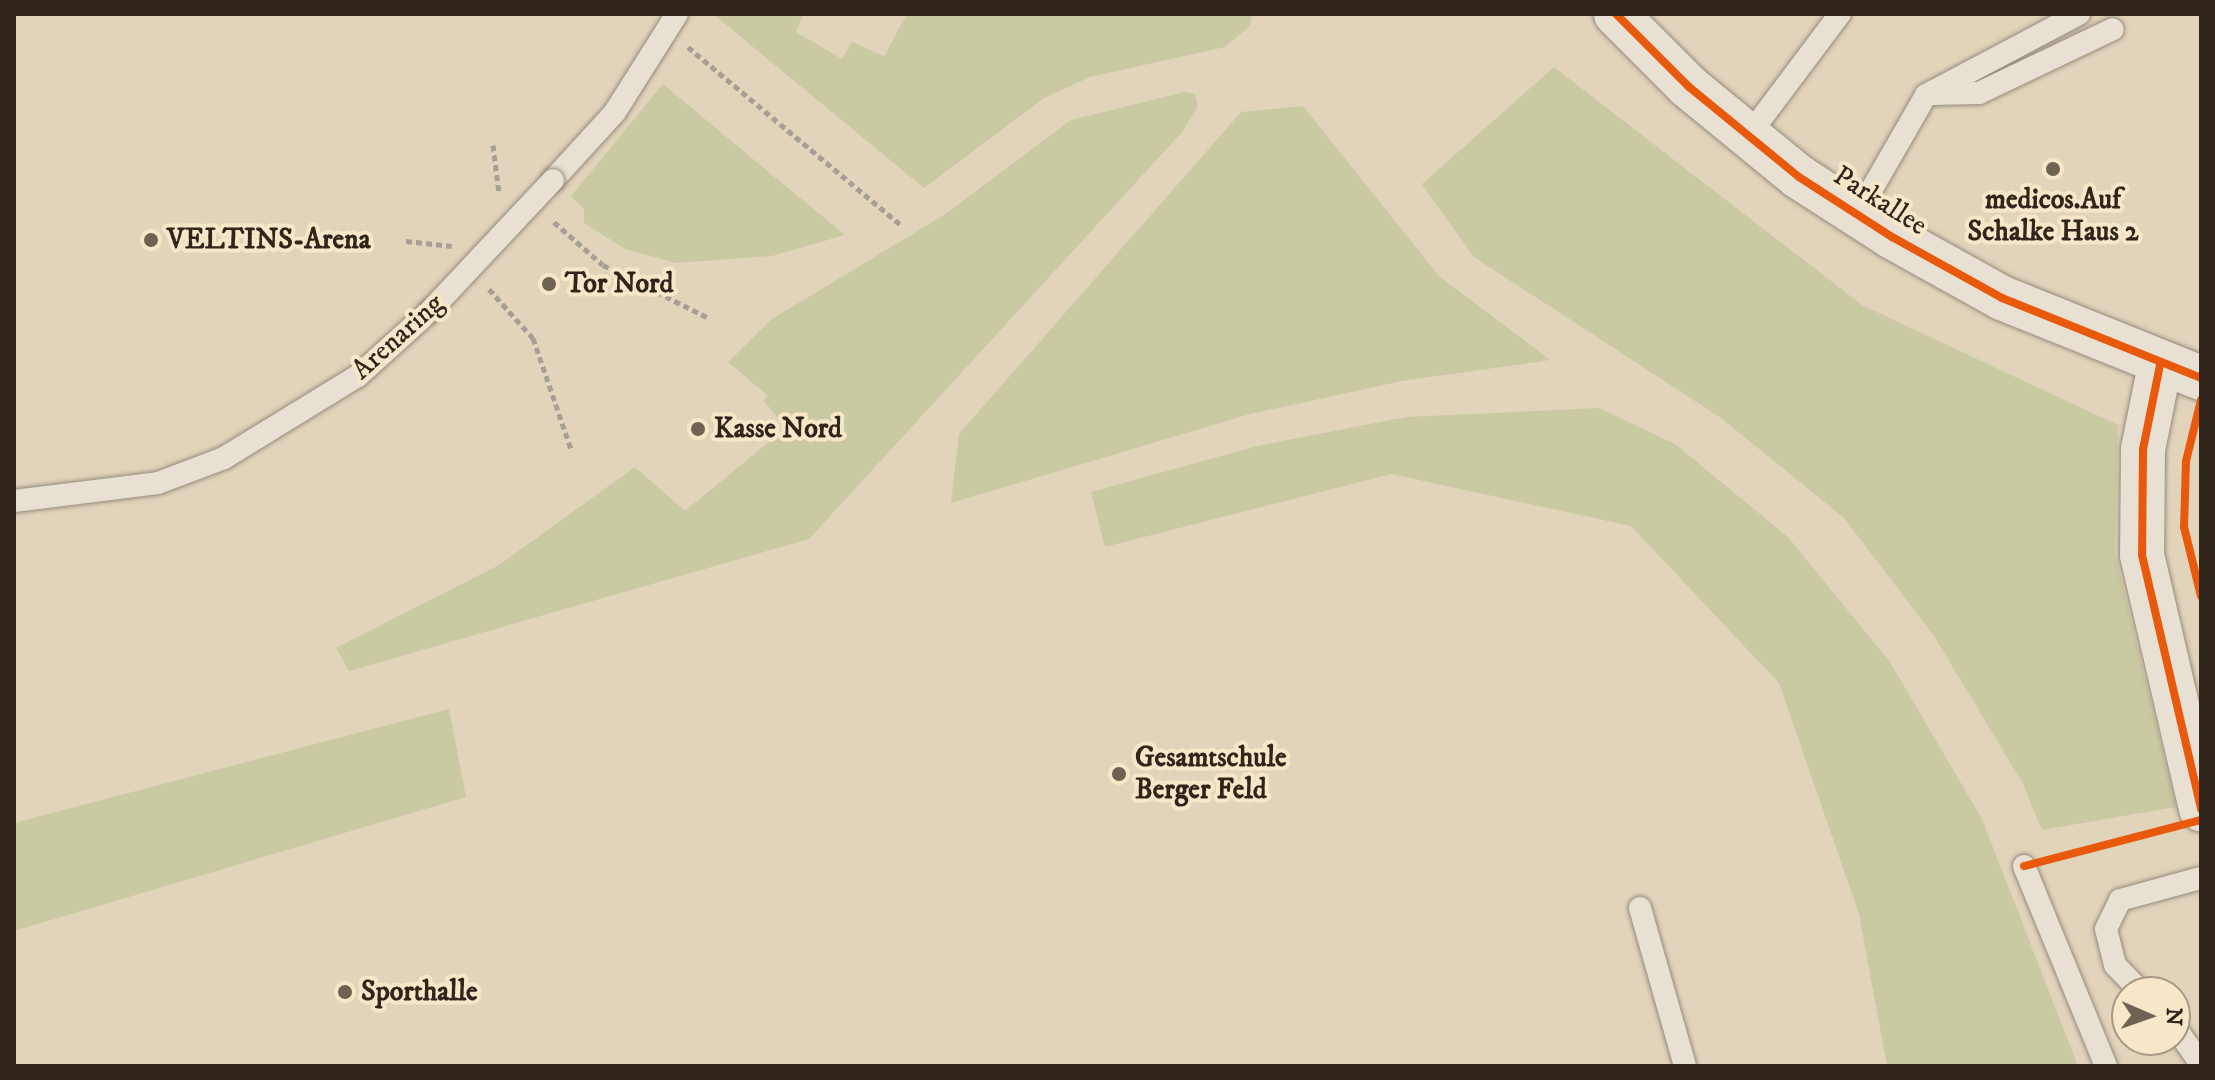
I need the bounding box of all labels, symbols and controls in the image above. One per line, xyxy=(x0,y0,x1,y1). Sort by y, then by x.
marker: medicos.Auf Schalke Haus 2 xyxy=(2042,158,2064,180)
street label: Parkallee xyxy=(1827,159,1933,243)
place label: medicos.Auf Schalke Haus 2 xyxy=(1968,183,2138,249)
place label: VELTINS-Arena xyxy=(167,223,371,257)
marker: VELTINS-Arena xyxy=(142,231,160,249)
place label: Tor Nord xyxy=(565,267,673,301)
marker: Tor Nord xyxy=(540,275,558,293)
street label: Arenaring xyxy=(345,287,451,387)
place label: Kasse Nord xyxy=(714,412,842,446)
marker: Kasse Nord xyxy=(689,420,707,438)
place label: Gesamtschule Berger Feld xyxy=(1135,741,1287,807)
marker: Gesamtschule Berger Feld xyxy=(1110,765,1128,783)
place label: Sporthalle xyxy=(361,975,478,1009)
north arrow xyxy=(2111,976,2191,1056)
marker: Sporthalle xyxy=(336,983,354,1001)
text: N xyxy=(2160,1007,2187,1026)

